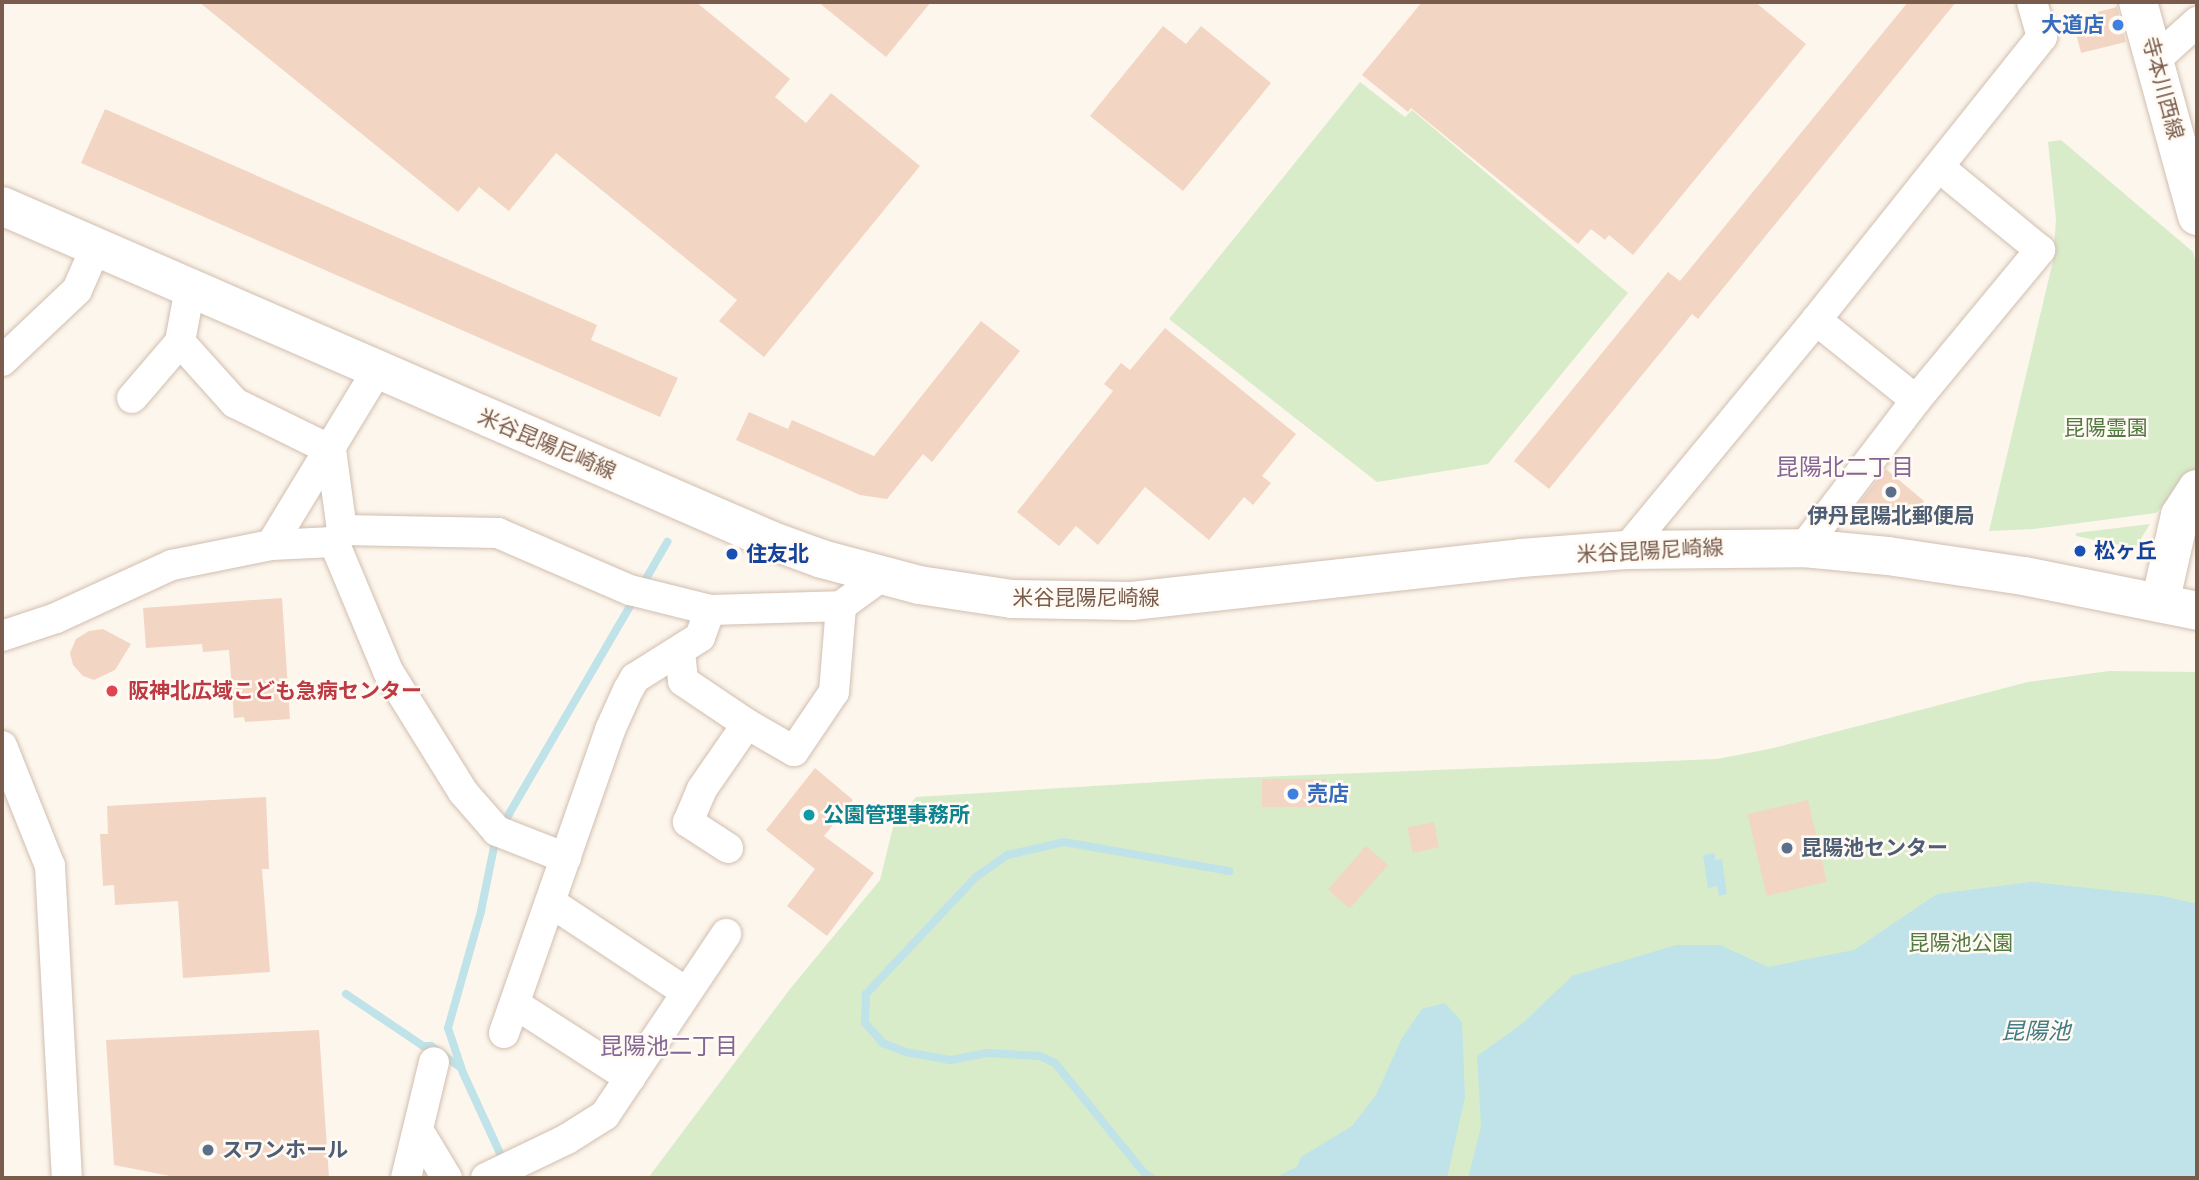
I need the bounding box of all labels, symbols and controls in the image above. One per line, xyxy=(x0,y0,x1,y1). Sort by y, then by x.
place label: 大道店 xyxy=(2041,12,2104,38)
marker: 大道店 xyxy=(2110,17,2126,33)
street label: 寺本川西線 xyxy=(2137,34,2189,142)
street label: 米谷昆陽尼崎線 xyxy=(474,404,620,484)
park label: 昆陽霊園 xyxy=(2064,415,2148,441)
district label: 昆陽北二丁目 xyxy=(1776,453,1914,481)
marker: 伊丹昆陽北郵便局 xyxy=(1883,484,1899,500)
place label: 伊丹昆陽北郵便局 xyxy=(1807,503,1975,529)
street label: 米谷昆陽尼崎線 xyxy=(1576,535,1724,567)
place label: 松ヶ丘 xyxy=(2094,538,2157,564)
place label: 住友北 xyxy=(746,541,809,567)
marker: 松ヶ丘 xyxy=(2072,543,2088,559)
marker: 住友北 xyxy=(724,546,740,562)
street label: 米谷昆陽尼崎線 xyxy=(1013,585,1159,611)
place label: 阪神北広域こども急病センター xyxy=(128,678,422,704)
marker: 阪神北広域こども急病センター xyxy=(102,681,122,701)
place label: 売店 xyxy=(1307,781,1349,807)
marker: 売店 xyxy=(1285,786,1301,802)
place label: 公園管理事務所 xyxy=(823,802,970,828)
marker: 公園管理事務所 xyxy=(801,807,817,823)
place label: 昆陽池センター xyxy=(1801,835,1948,861)
marker: 昆陽池センター xyxy=(1779,840,1795,856)
park label: 昆陽池公園 xyxy=(1909,930,2013,956)
water label: 昆陽池 xyxy=(2002,1017,2070,1045)
district label: 昆陽池二丁目 xyxy=(600,1032,738,1060)
place label: スワンホール xyxy=(222,1137,348,1163)
marker: スワンホール xyxy=(200,1142,216,1158)

